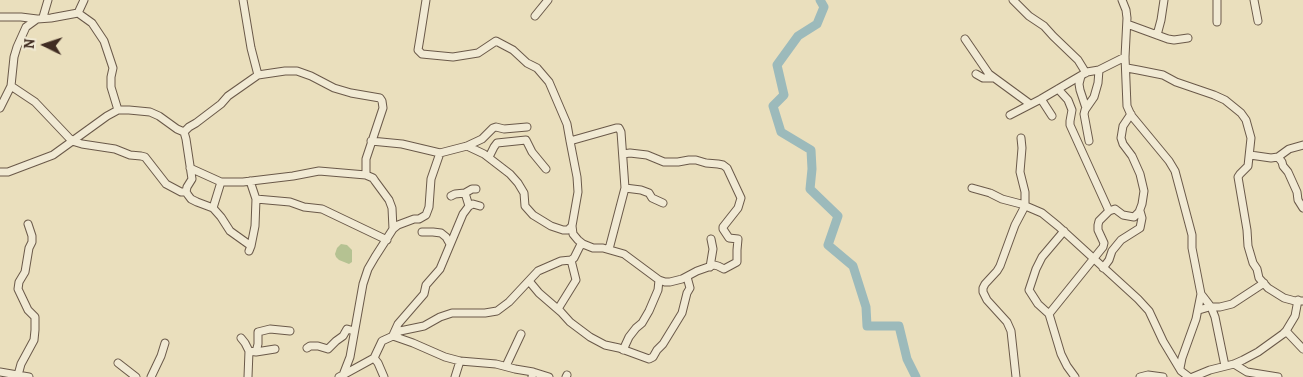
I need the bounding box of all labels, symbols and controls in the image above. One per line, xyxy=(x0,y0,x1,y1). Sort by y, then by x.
north arrow xyxy=(20,20,70,70)
text: N xyxy=(20,38,39,50)

